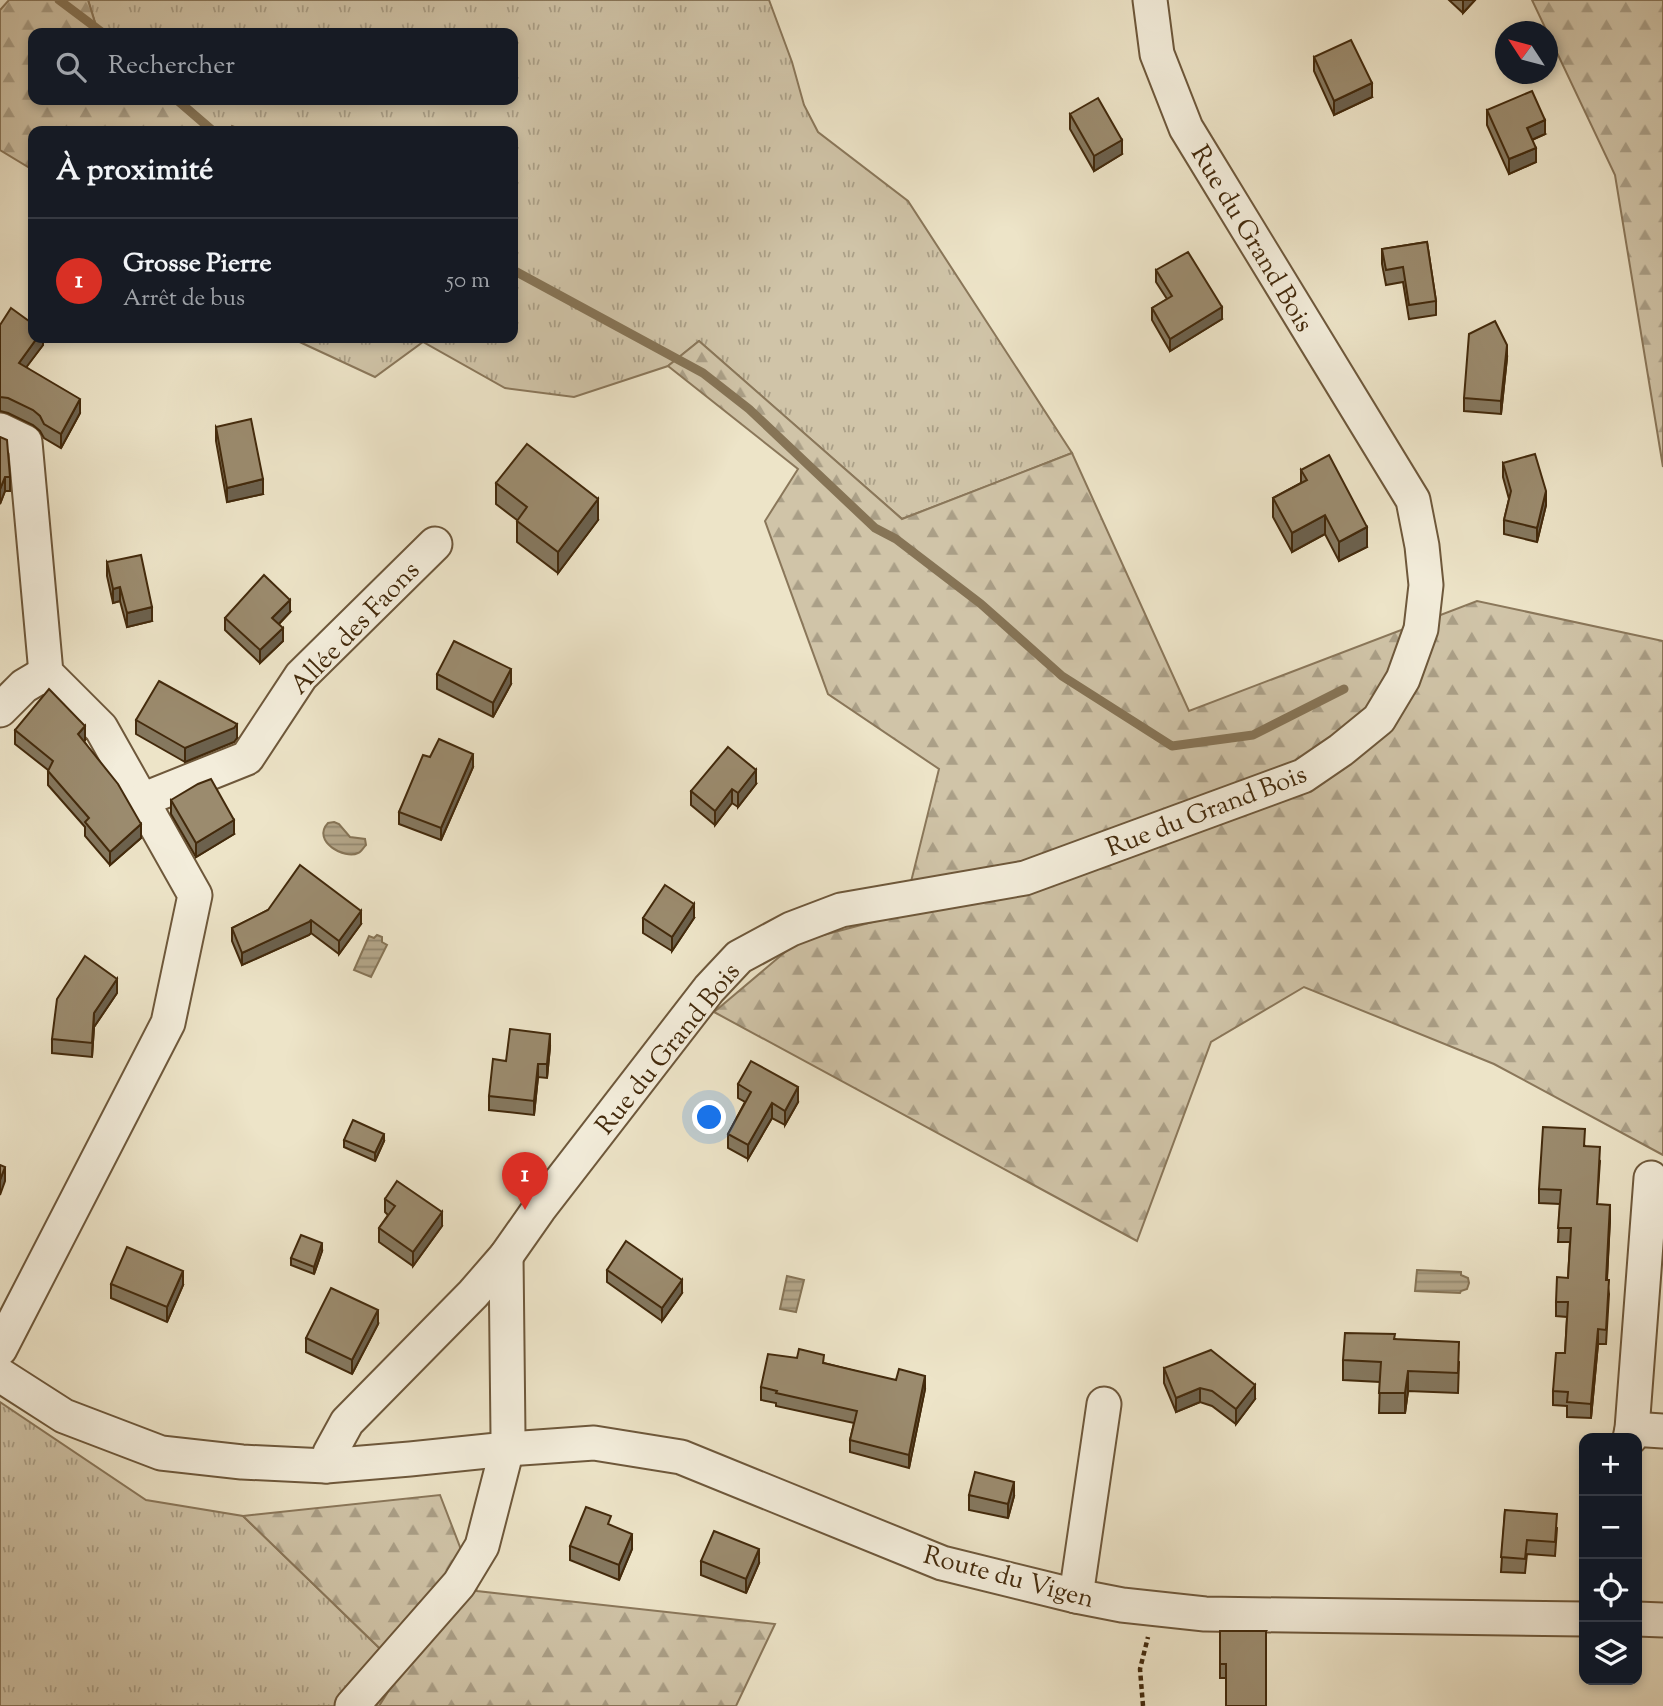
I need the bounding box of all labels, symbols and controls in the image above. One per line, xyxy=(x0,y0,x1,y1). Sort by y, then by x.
north arrow xyxy=(1495,21,1558,84)
search box xyxy=(28,28,518,105)
icon: search xyxy=(52,48,90,86)
text: Rechercher xyxy=(108,48,235,85)
street label: Rue du Grand Bois xyxy=(1180,139,1321,340)
text: À proximité xyxy=(56,150,213,193)
text: Grosse Pierre xyxy=(123,246,272,283)
text: 1 xyxy=(75,265,83,298)
text: 50 m xyxy=(446,265,490,298)
text: Arrêt de bus xyxy=(123,283,245,316)
street label: Allée des Faons xyxy=(282,554,429,704)
street label: Rue du Grand Bois xyxy=(1101,757,1312,868)
street label: Rue du Grand Bois xyxy=(588,956,750,1144)
your location xyxy=(692,1100,726,1134)
pin: 1 xyxy=(502,1152,548,1210)
map controls xyxy=(1579,1433,1642,1685)
button: + xyxy=(1579,1433,1642,1496)
button: − xyxy=(1579,1496,1642,1559)
street label: Route du Vigen xyxy=(919,1538,1098,1619)
button: locate xyxy=(1579,1559,1642,1622)
button: layers xyxy=(1579,1622,1642,1685)

